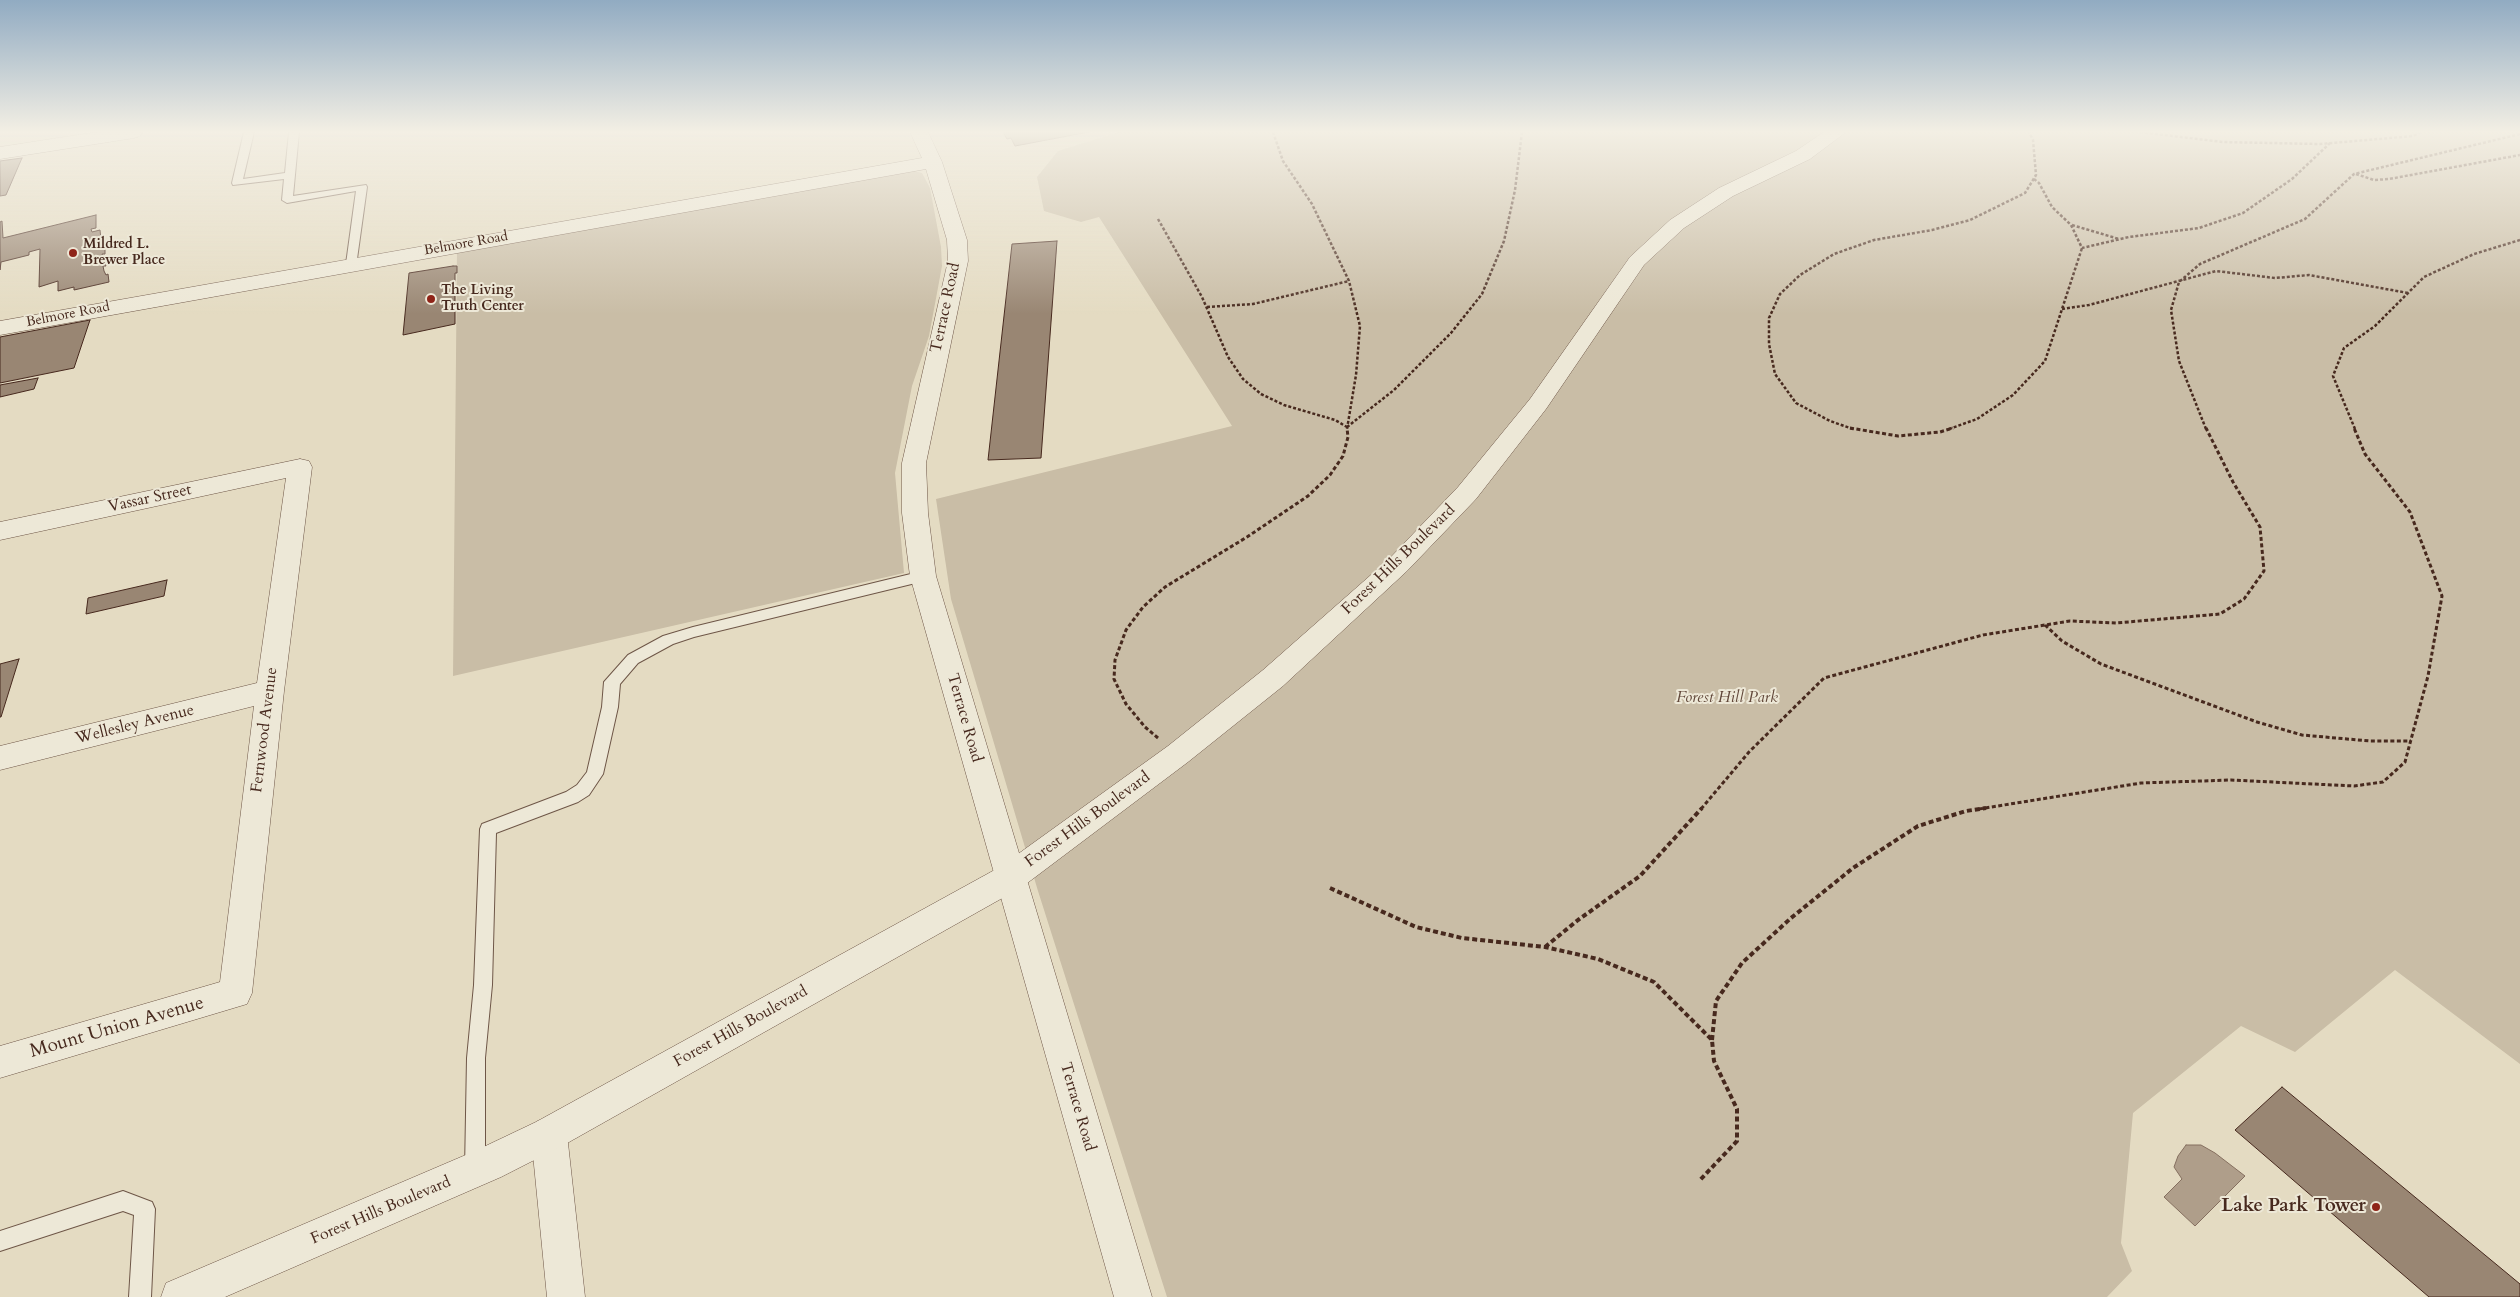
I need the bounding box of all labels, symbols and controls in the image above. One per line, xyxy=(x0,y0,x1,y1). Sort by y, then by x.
street label: Belmore Road xyxy=(423,228,509,260)
place label: Mildred L. Brewer Place xyxy=(83,237,165,270)
marker: Mildred L. Brewer Place xyxy=(67,247,79,259)
street label: Terrace Road xyxy=(927,261,965,355)
place label: The Living Truth Center xyxy=(441,283,524,316)
marker: The Living Truth Center xyxy=(425,293,437,305)
street label: Belmore Road xyxy=(25,299,111,331)
street label: Vassar Street xyxy=(106,481,194,517)
street label: Forest Hills Boulevard xyxy=(1338,501,1460,619)
street label: Fernwood Avenue xyxy=(248,666,282,794)
street label: Terrace Road xyxy=(942,671,986,765)
park label: Forest Hill Park xyxy=(1676,688,1778,708)
street label: Wellesley Avenue xyxy=(74,701,196,749)
street label: Forest Hills Boulevard xyxy=(1022,768,1154,872)
street label: Forest Hills Boulevard xyxy=(671,982,811,1072)
street label: Mount Union Avenue xyxy=(27,992,207,1064)
street label: Terrace Road xyxy=(1055,1060,1099,1154)
street label: Forest Hills Boulevard xyxy=(308,1173,454,1249)
place label: Lake Park Tower xyxy=(2221,1196,2366,1218)
marker: Lake Park Tower xyxy=(2370,1201,2382,1213)

